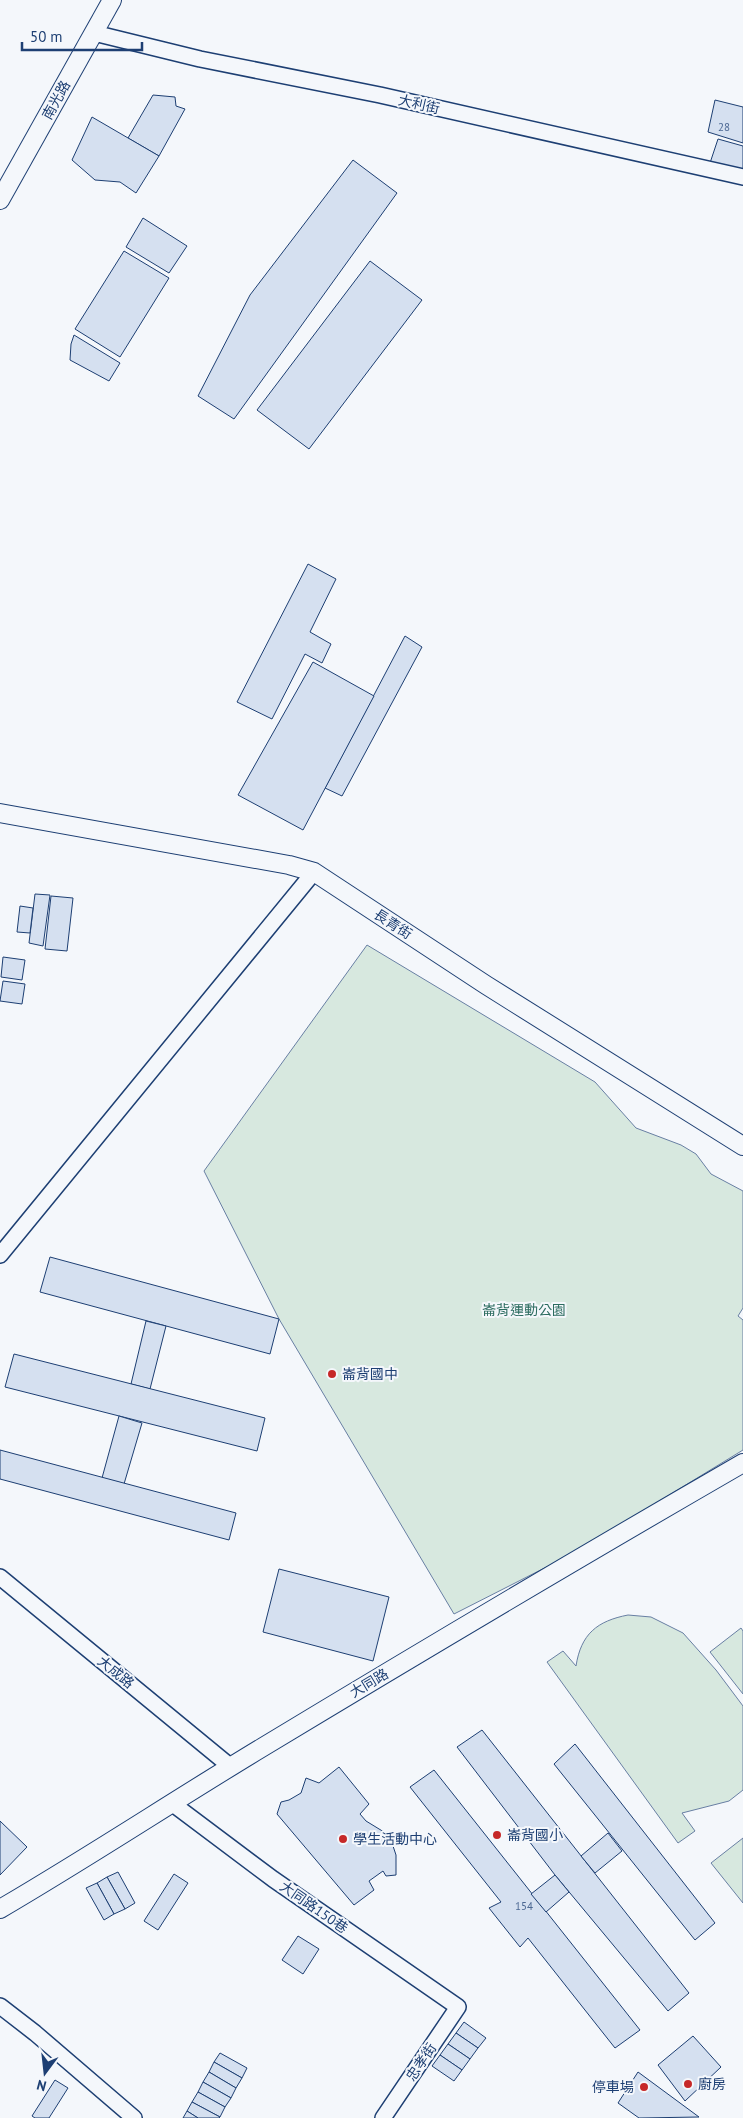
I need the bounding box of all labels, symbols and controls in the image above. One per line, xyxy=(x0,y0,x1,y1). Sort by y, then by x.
scale bar xyxy=(22,20,142,52)
text: 50 m xyxy=(30,27,63,46)
street label: 南光路 xyxy=(38,77,74,123)
street label: 大利街 xyxy=(397,91,441,117)
house number: 28 xyxy=(718,120,730,134)
street label: 長青街 xyxy=(370,905,416,943)
park label: 崙背運動公園 xyxy=(482,1301,566,1319)
place label: 崙背國中 xyxy=(342,1365,398,1383)
marker: 崙背國中 xyxy=(326,1368,338,1380)
street label: 大成路 xyxy=(94,1652,138,1692)
street label: 大同路 xyxy=(346,1664,392,1702)
place label: 崙背國小 xyxy=(507,1826,563,1844)
marker: 崙背國小 xyxy=(491,1829,503,1841)
place label: 學生活動中心 xyxy=(353,1830,437,1848)
marker: 學生活動中心 xyxy=(337,1833,349,1845)
street label: 大同路150巷 xyxy=(277,1877,351,1937)
house number: 154 xyxy=(515,1899,533,1913)
street label: 忠孝街 xyxy=(402,2040,440,2084)
north arrow xyxy=(20,2048,70,2098)
place label: 廚房 xyxy=(698,2075,726,2093)
text: N xyxy=(35,2076,48,2095)
place label: 停車場 xyxy=(592,2078,634,2096)
marker: 廚房 xyxy=(682,2078,694,2090)
marker: 停車場 xyxy=(638,2081,650,2093)

